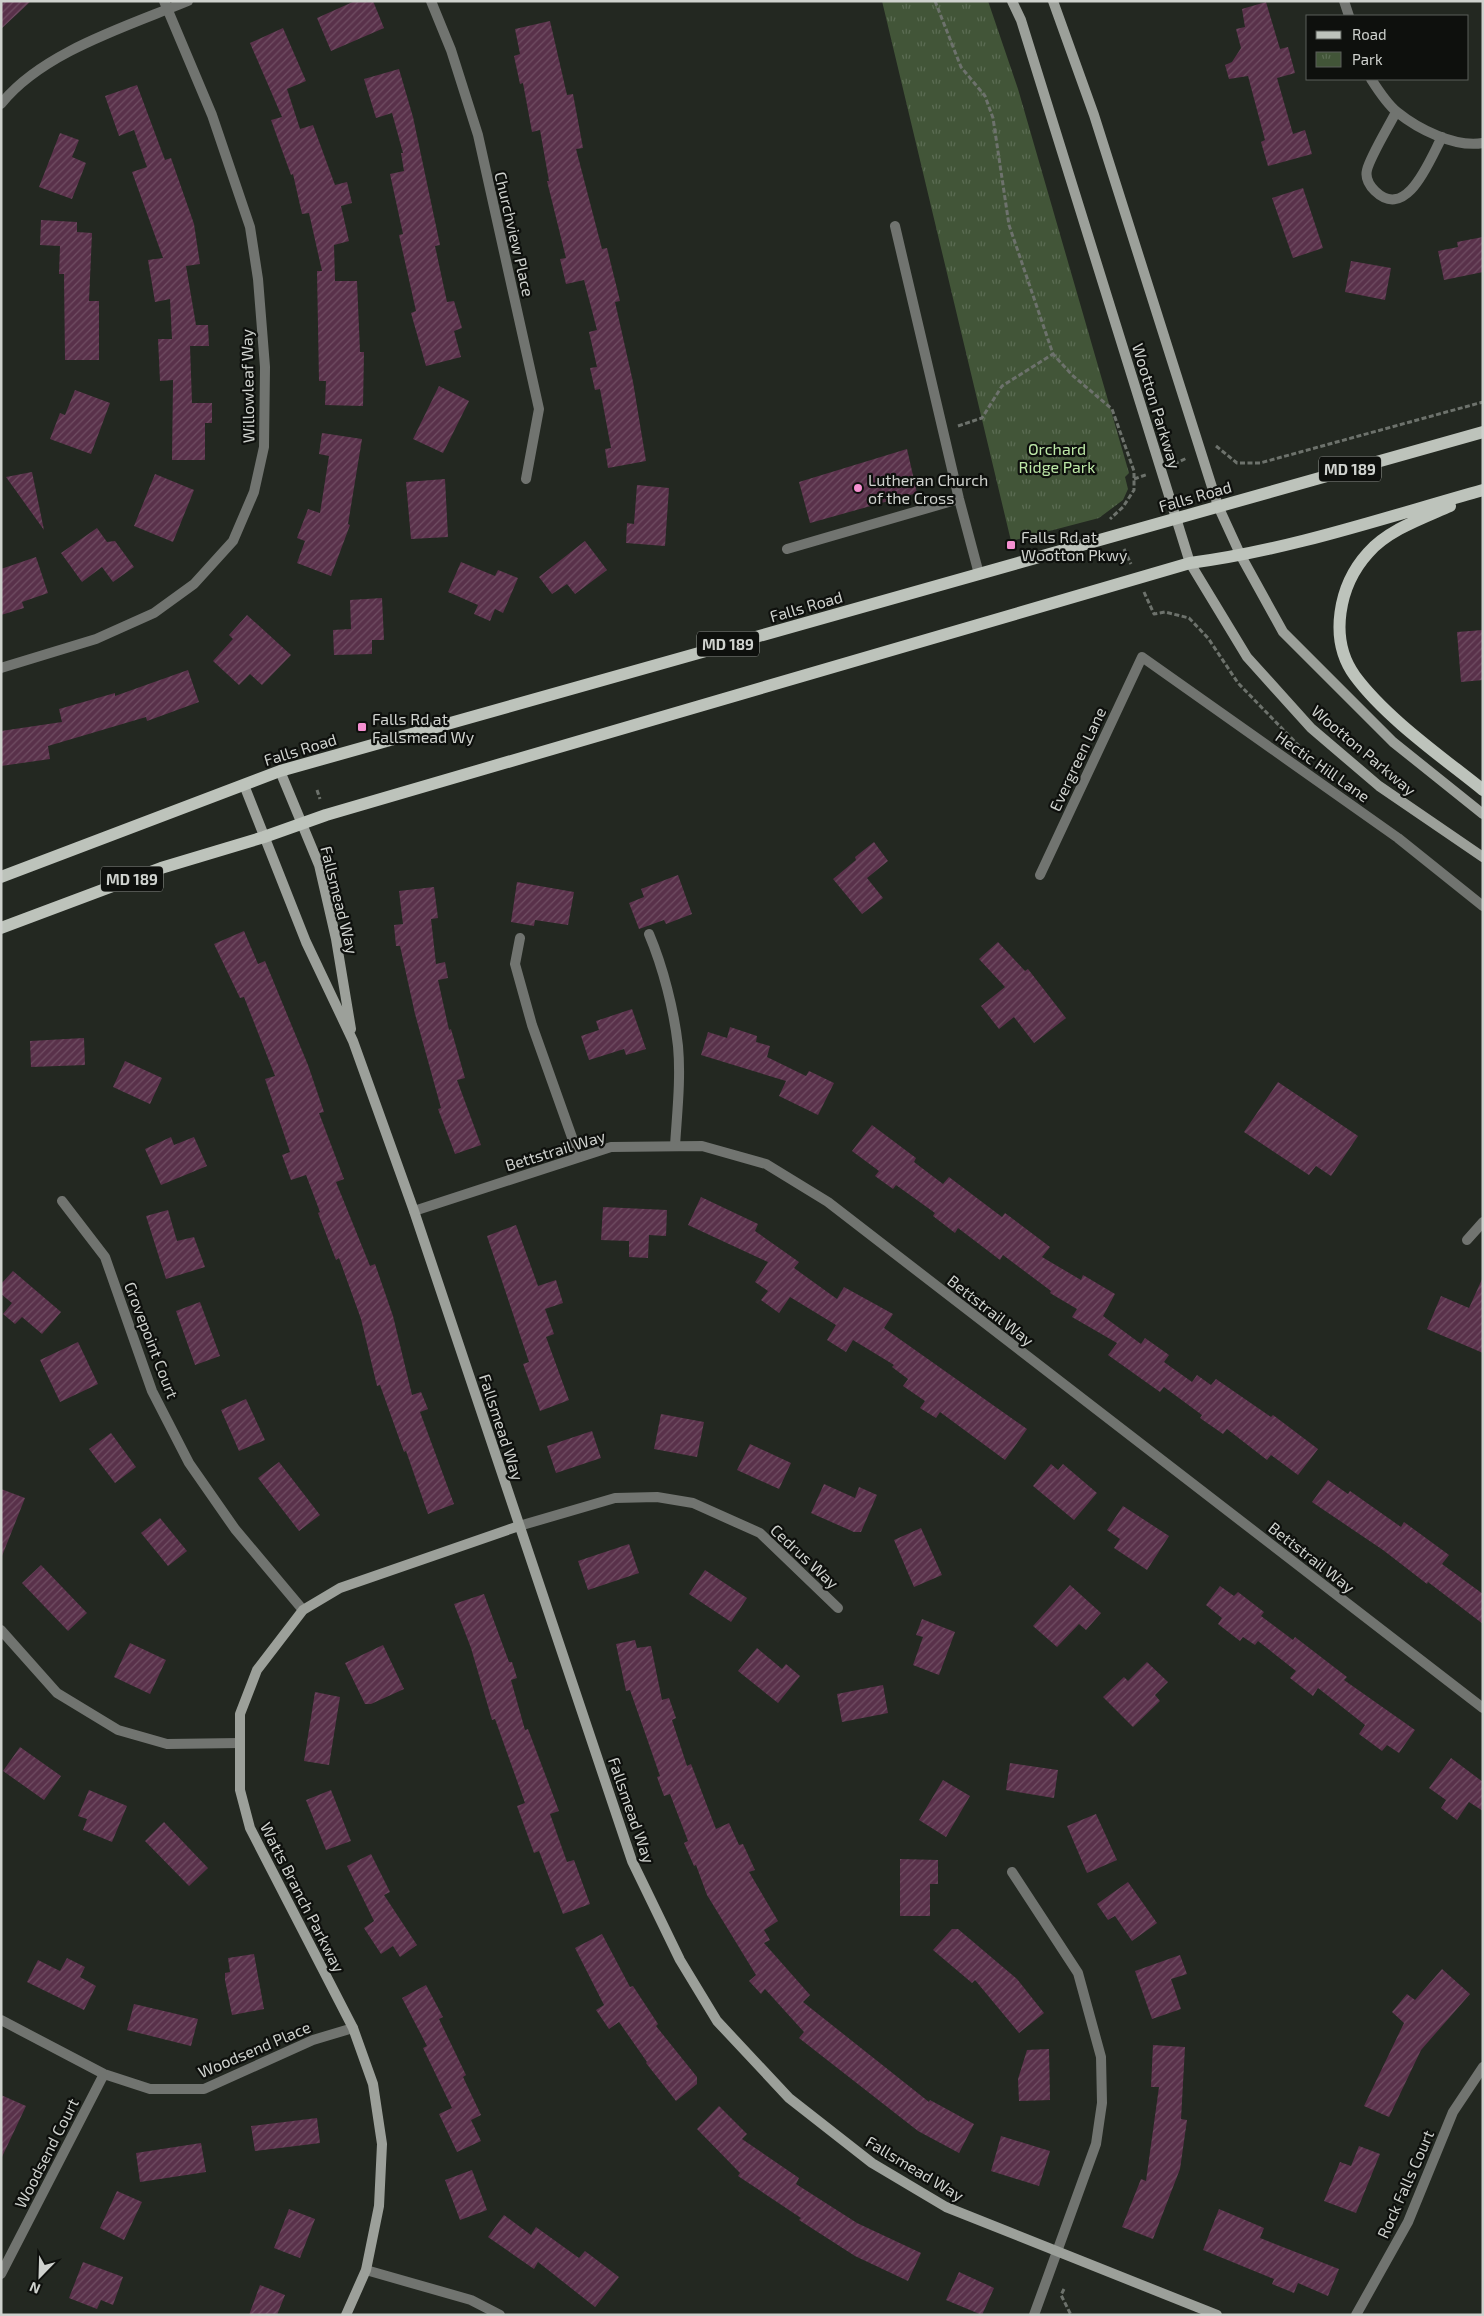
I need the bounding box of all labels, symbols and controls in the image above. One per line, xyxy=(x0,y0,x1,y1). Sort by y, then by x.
legend xyxy=(1306,15,1469,80)
text: Road xyxy=(1352,25,1387,43)
text: Park xyxy=(1352,50,1383,68)
street label: Churchview Place xyxy=(491,170,539,298)
street label: Willowleaf Way xyxy=(236,328,257,443)
street label: Wootton Parkway xyxy=(1129,341,1185,472)
park label: Orchard Ridge Park xyxy=(1019,439,1095,476)
road number: MD 189 xyxy=(1319,456,1381,482)
place label: Lutheran Church of the Cross xyxy=(868,470,988,507)
street label: Falls Road xyxy=(1156,477,1234,515)
marker: Lutheran Church of the Cross xyxy=(852,482,864,494)
place label: Falls Rd at Wootton Pkwy xyxy=(1021,527,1128,564)
marker: Falls Rd at Wootton Pkwy xyxy=(1005,539,1017,551)
street label: Falls Road xyxy=(767,587,845,625)
road number: MD 189 xyxy=(697,632,759,656)
street label: Wootton Parkway xyxy=(1308,701,1420,799)
street label: Evergreen Lane xyxy=(1045,704,1109,814)
place label: Falls Rd at Fallsmead Wy xyxy=(372,709,475,746)
marker: Falls Rd at Fallsmead Wy xyxy=(356,721,368,733)
street label: Hectic Hill Lane xyxy=(1272,726,1374,806)
street label: Falls Road xyxy=(261,729,339,769)
street label: Fallsmead Way xyxy=(317,844,363,957)
road number: MD 189 xyxy=(101,866,163,892)
street label: Bettstrail Way xyxy=(502,1126,608,1174)
street label: Bettstrail Way xyxy=(944,1270,1038,1350)
street label: Grovepoint Court xyxy=(121,1279,183,1401)
street label: Fallsmead Way xyxy=(476,1371,528,1483)
street label: Bettstrail Way xyxy=(1265,1517,1359,1597)
street label: Cedrus Way xyxy=(767,1520,843,1593)
street label: Fallsmead Way xyxy=(605,1755,659,1866)
street label: Watts Branch Parkway xyxy=(257,1819,349,1976)
street label: Woodsend Place xyxy=(195,2017,313,2081)
street label: Woodsend Court xyxy=(10,2095,82,2211)
street label: Rock Falls Court xyxy=(1373,2127,1437,2241)
street label: Fallsmead Way xyxy=(863,2131,968,2205)
north arrow xyxy=(15,2251,65,2301)
text: N xyxy=(27,2279,43,2298)

